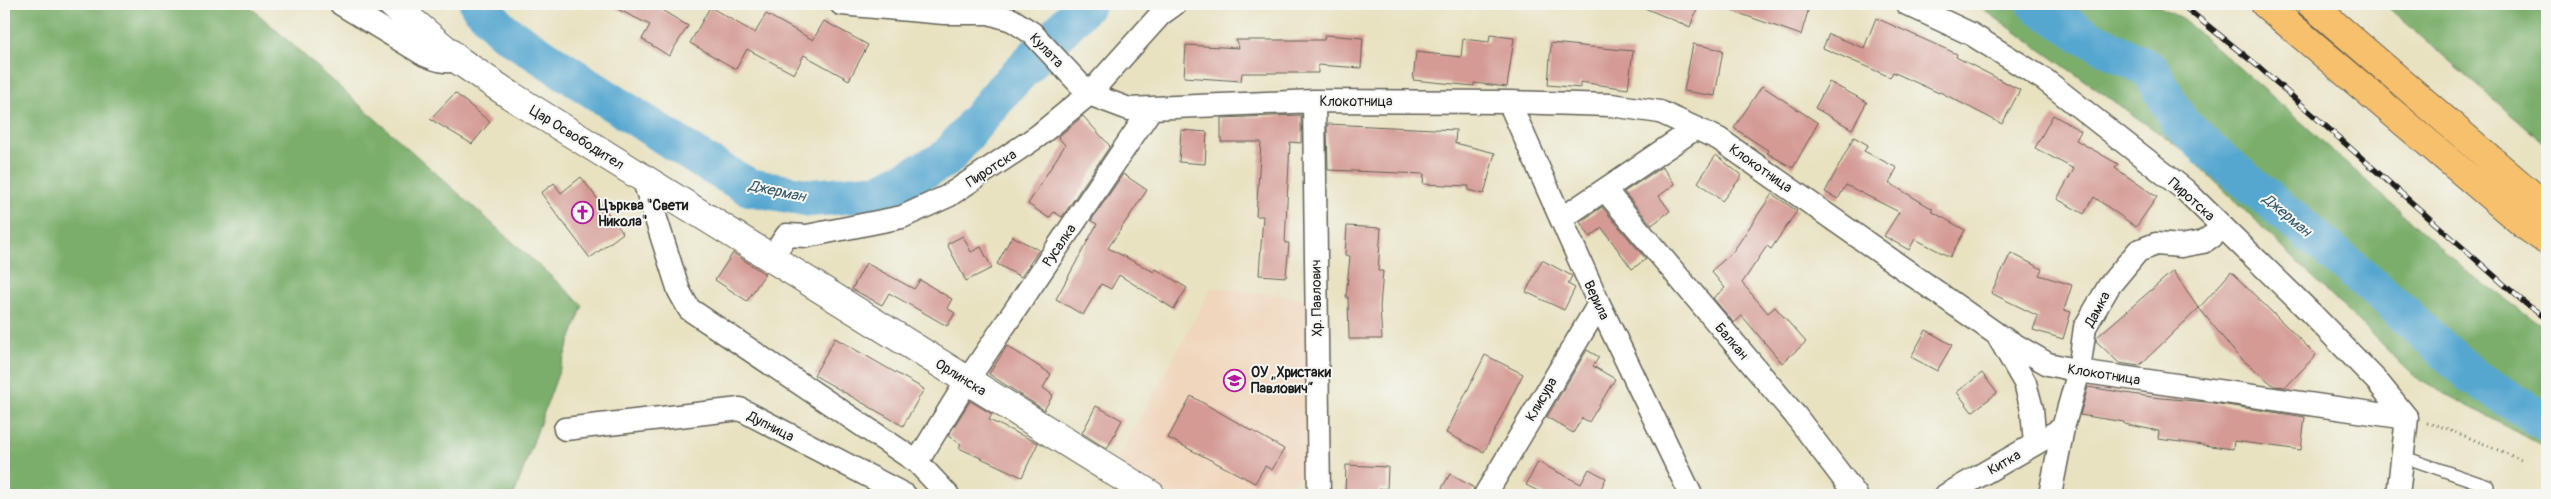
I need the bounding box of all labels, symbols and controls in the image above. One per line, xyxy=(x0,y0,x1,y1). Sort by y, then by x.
street label: Кулата xyxy=(1026,30,1067,71)
street label: Клокотница xyxy=(1319,93,1393,110)
street label: Цар Освободител xyxy=(526,102,627,173)
street label: Клокотница xyxy=(1726,140,1796,196)
street label: Пиротска xyxy=(963,146,1020,191)
street label: Пиротска xyxy=(2165,174,2218,225)
water label: Джерман xyxy=(746,176,808,207)
water label: Джерман xyxy=(2258,189,2316,242)
place label: Църква "Свети Никола" xyxy=(598,197,689,230)
church icon: Църква "Свети Никола" xyxy=(570,201,594,225)
street label: Русалка xyxy=(1039,221,1080,270)
street label: Хр. Павлович xyxy=(1307,259,1326,337)
street label: Верила xyxy=(1580,278,1613,323)
street label: Дамка xyxy=(2081,289,2114,331)
street label: Балкан xyxy=(1711,319,1752,363)
street label: Орлинска xyxy=(932,355,989,400)
street label: Клокотница xyxy=(2066,360,2141,389)
place label: ОУ „Христаки Павлович“ xyxy=(1251,364,1332,397)
school or university icon: ОУ „Христаки Павлович“ xyxy=(1223,368,1247,392)
street label: Клисура xyxy=(1522,374,1561,424)
street label: Дупница xyxy=(744,407,797,445)
street label: Китка xyxy=(1985,446,2024,479)

